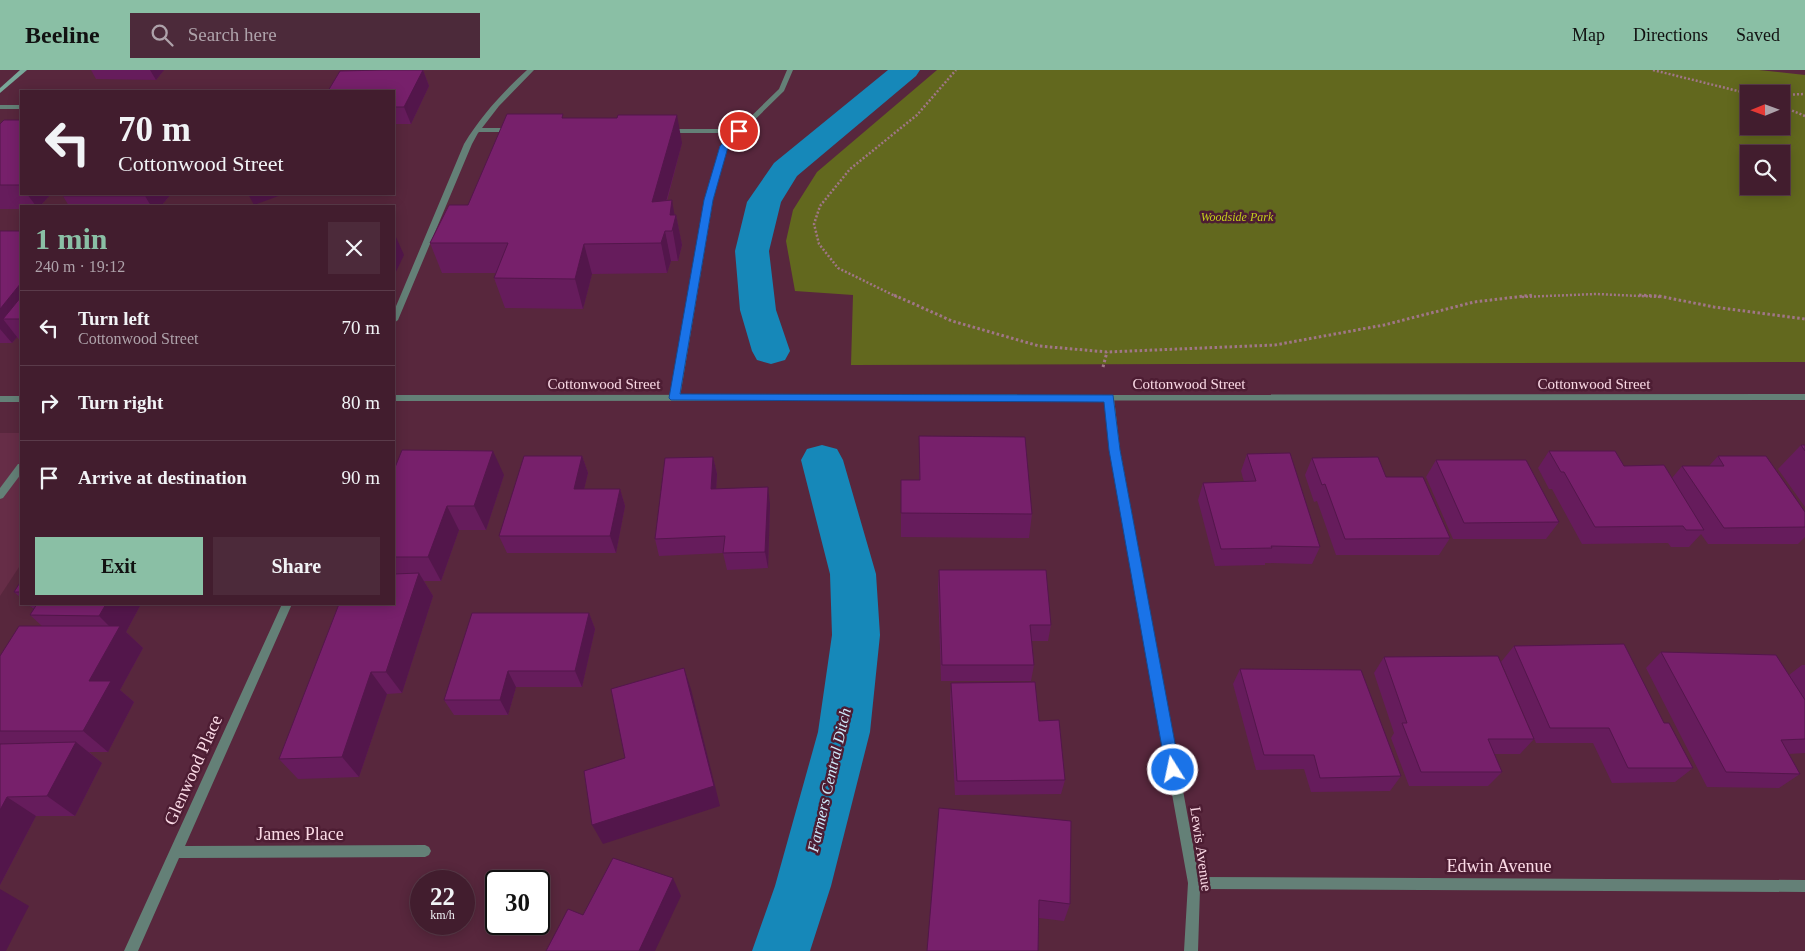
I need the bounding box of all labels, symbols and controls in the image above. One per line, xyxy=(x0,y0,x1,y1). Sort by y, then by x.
search box xyxy=(130,13,480,58)
icon: search xyxy=(148,21,176,49)
text: Beeline xyxy=(25,22,100,48)
text: Search here xyxy=(188,24,277,45)
text: Map xyxy=(1572,25,1605,45)
text: Directions xyxy=(1633,25,1708,45)
text: Saved xyxy=(1736,25,1780,45)
north arrow xyxy=(1740,85,1790,135)
map controls xyxy=(1740,85,1790,195)
icon: left xyxy=(35,110,100,175)
text: 70 m xyxy=(118,110,191,149)
pin xyxy=(718,110,760,152)
icon: arrive xyxy=(725,117,753,145)
button: search xyxy=(1740,145,1790,195)
text: Cottonwood Street xyxy=(118,151,284,176)
park label: Woodside Park xyxy=(1201,210,1274,224)
text: 1 min xyxy=(35,222,108,255)
button: close xyxy=(328,222,380,274)
text: 240 m · 19:12 xyxy=(35,258,125,275)
text: Turn left xyxy=(78,308,150,329)
icon: left xyxy=(35,314,63,342)
text: 70 m xyxy=(341,317,380,338)
text: Cottonwood Street xyxy=(78,330,198,347)
street label: Cottonwood Street xyxy=(548,376,661,392)
street label: Cottonwood Street xyxy=(1133,376,1246,392)
street label: Cottonwood Street xyxy=(1538,376,1651,392)
icon: right xyxy=(35,389,63,417)
text: Turn right xyxy=(78,392,163,413)
text: 80 m xyxy=(341,392,380,413)
icon: arrive xyxy=(35,464,63,492)
text: Arrive at destination xyxy=(78,467,247,488)
text: 90 m xyxy=(341,467,380,488)
button: Exit xyxy=(35,537,203,595)
button: Share xyxy=(213,537,380,595)
water label: Farmers Central Ditch xyxy=(804,706,854,855)
street label: Glenwood Place xyxy=(160,712,226,828)
position arrow xyxy=(1146,743,1198,795)
street label: Lewis Avenue xyxy=(1187,806,1215,893)
street label: James Place xyxy=(256,824,344,844)
street label: Edwin Avenue xyxy=(1446,856,1552,876)
speed limit sign: 30 xyxy=(485,870,550,935)
text: 22 xyxy=(430,883,455,910)
text: km/h xyxy=(430,908,455,922)

